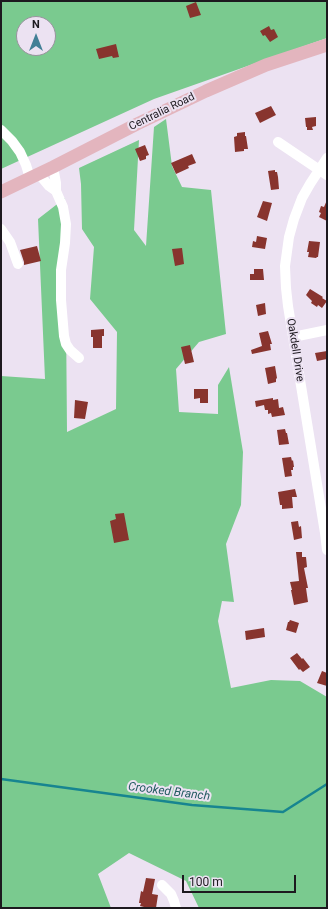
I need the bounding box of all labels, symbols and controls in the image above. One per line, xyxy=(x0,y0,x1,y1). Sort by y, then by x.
north arrow xyxy=(16,16,56,56)
text: N xyxy=(32,18,40,31)
street label: Centralia Road xyxy=(127,90,197,134)
street label: Oakdell Drive xyxy=(283,317,307,383)
water label: Crooked Branch xyxy=(127,780,211,804)
scale bar xyxy=(184,867,298,893)
text: 100 m xyxy=(189,875,223,889)

